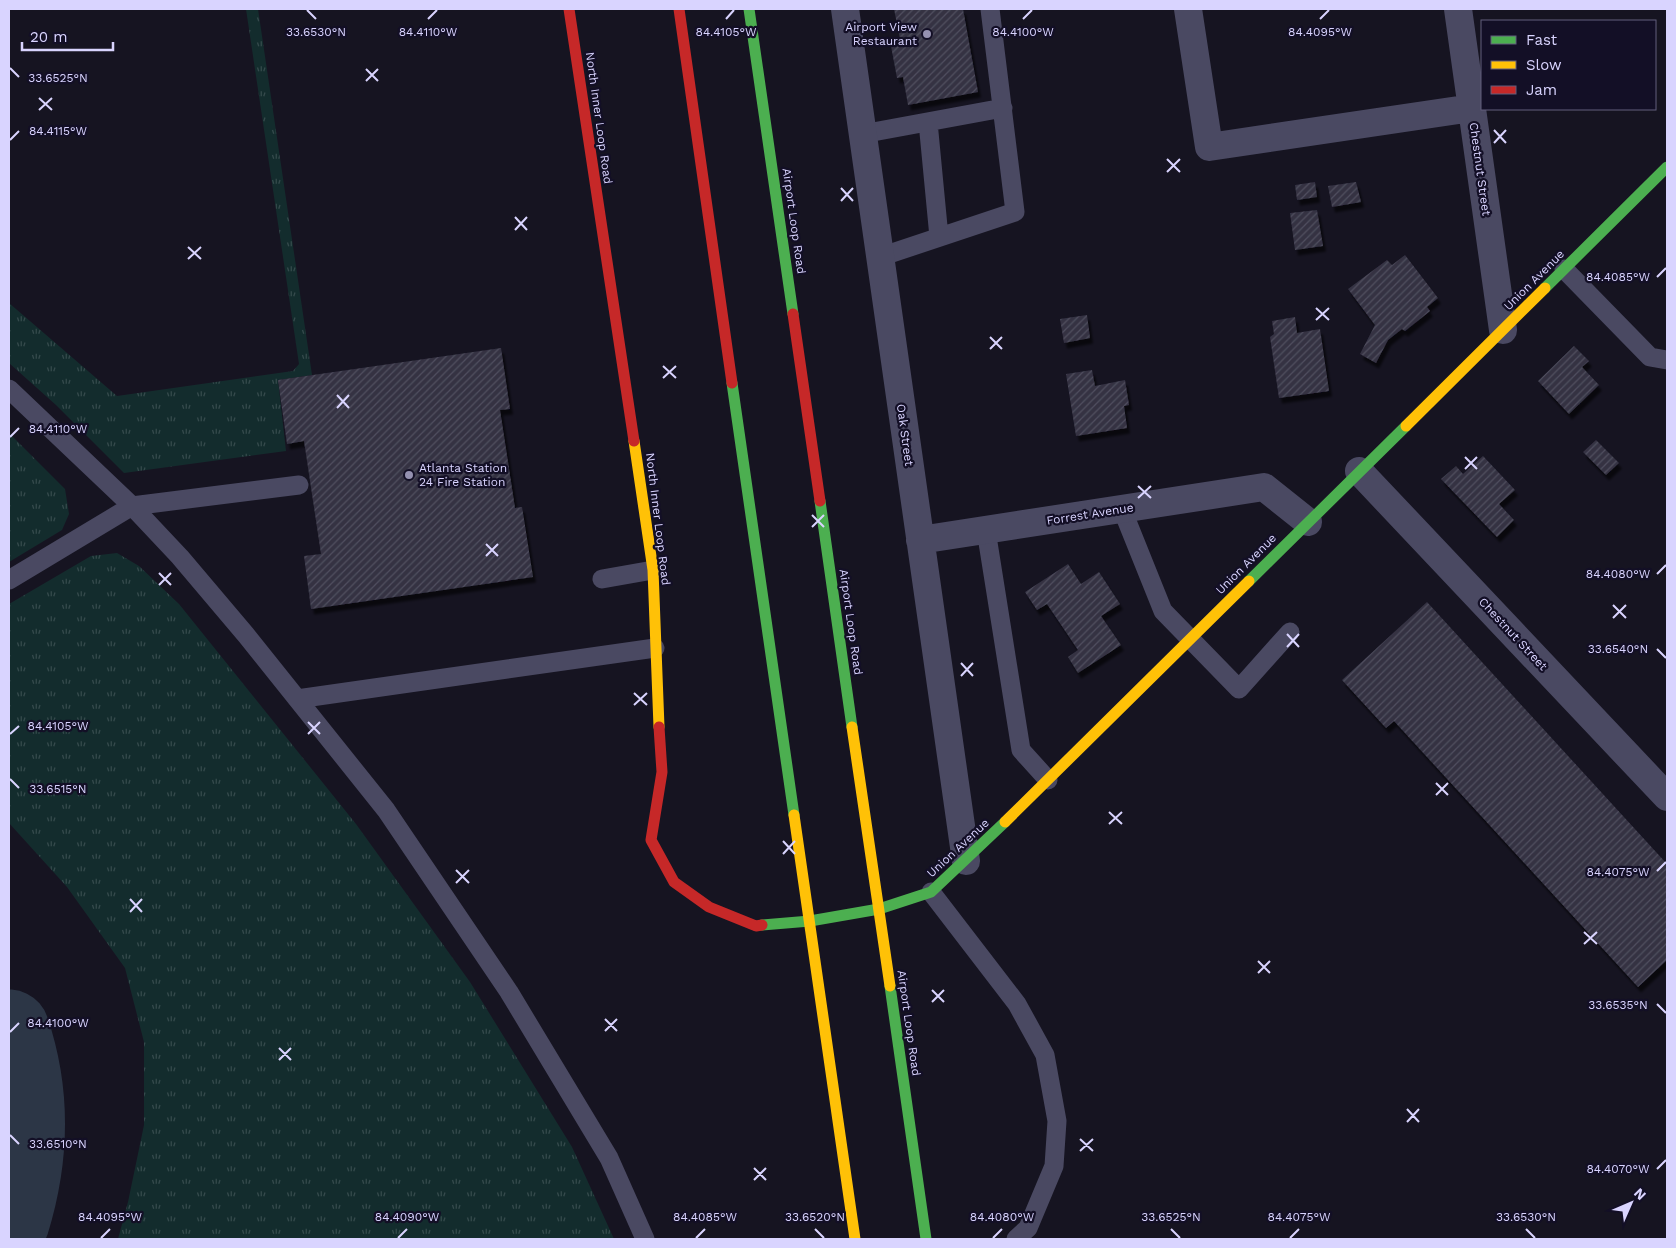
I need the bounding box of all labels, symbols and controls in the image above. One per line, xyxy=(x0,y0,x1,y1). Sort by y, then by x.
scale bar xyxy=(22,20,114,52)
place label: Airport View Restaurant xyxy=(845,20,917,48)
legend xyxy=(1481,20,1656,110)
text: 33.6530°N xyxy=(286,25,346,39)
text: 84.4110°W xyxy=(399,25,458,39)
text: 84.4105°W xyxy=(696,25,757,39)
text: 84.4100°W xyxy=(992,25,1054,39)
text: 84.4095°W xyxy=(1288,25,1352,39)
text: 20 m xyxy=(30,28,68,46)
marker: Airport View Restaurant xyxy=(921,28,933,40)
text: Fast xyxy=(1526,31,1558,49)
street label: North Inner Loop Road xyxy=(583,51,615,185)
text: Slow xyxy=(1526,56,1562,74)
text: 33.6525°N xyxy=(28,71,88,85)
text: Jam xyxy=(1526,81,1557,99)
street label: Chestnut Street xyxy=(1467,121,1493,217)
text: 84.4115°W xyxy=(29,124,88,138)
street label: Airport Loop Road xyxy=(780,167,808,275)
street label: Union Avenue xyxy=(1501,247,1567,313)
text: 84.4085°W xyxy=(1586,270,1650,284)
street label: Oak Street xyxy=(894,403,916,467)
text: 84.4110°W xyxy=(29,422,88,436)
street label: North Inner Loop Road xyxy=(643,452,673,586)
place label: Atlanta Station 24 Fire Station xyxy=(419,461,507,489)
marker: Atlanta Station 24 Fire Station xyxy=(403,469,415,481)
street label: Forrest Avenue xyxy=(1046,500,1135,528)
street label: Union Avenue xyxy=(1213,531,1279,597)
text: 84.4080°W xyxy=(1586,567,1651,581)
street label: Airport Loop Road xyxy=(837,568,865,676)
street label: Chestnut Street xyxy=(1476,595,1550,673)
text: 33.6540°N xyxy=(1588,642,1648,656)
text: 84.4105°W xyxy=(28,719,89,733)
text: 33.6515°N xyxy=(29,782,87,796)
street label: Union Avenue xyxy=(924,816,992,880)
text: 84.4075°W xyxy=(1587,865,1650,879)
street label: Airport Loop Road xyxy=(895,969,923,1077)
text: 33.6535°N xyxy=(1588,998,1648,1012)
text: 84.4100°W xyxy=(27,1016,89,1030)
text: 33.6510°N xyxy=(29,1137,87,1151)
text: 84.4070°W xyxy=(1586,1162,1650,1176)
north arrow xyxy=(1606,1178,1656,1228)
text: N xyxy=(1631,1184,1650,1203)
text: 84.4095°W xyxy=(78,1210,142,1224)
text: 84.4090°W xyxy=(375,1210,440,1224)
text: 84.4085°W xyxy=(673,1210,737,1224)
text: 33.6520°N xyxy=(785,1210,845,1224)
text: 84.4080°W xyxy=(970,1210,1035,1224)
text: 33.6525°N xyxy=(1141,1210,1201,1224)
text: 84.4075°W xyxy=(1268,1210,1331,1224)
text: 33.6530°N xyxy=(1496,1210,1556,1224)

